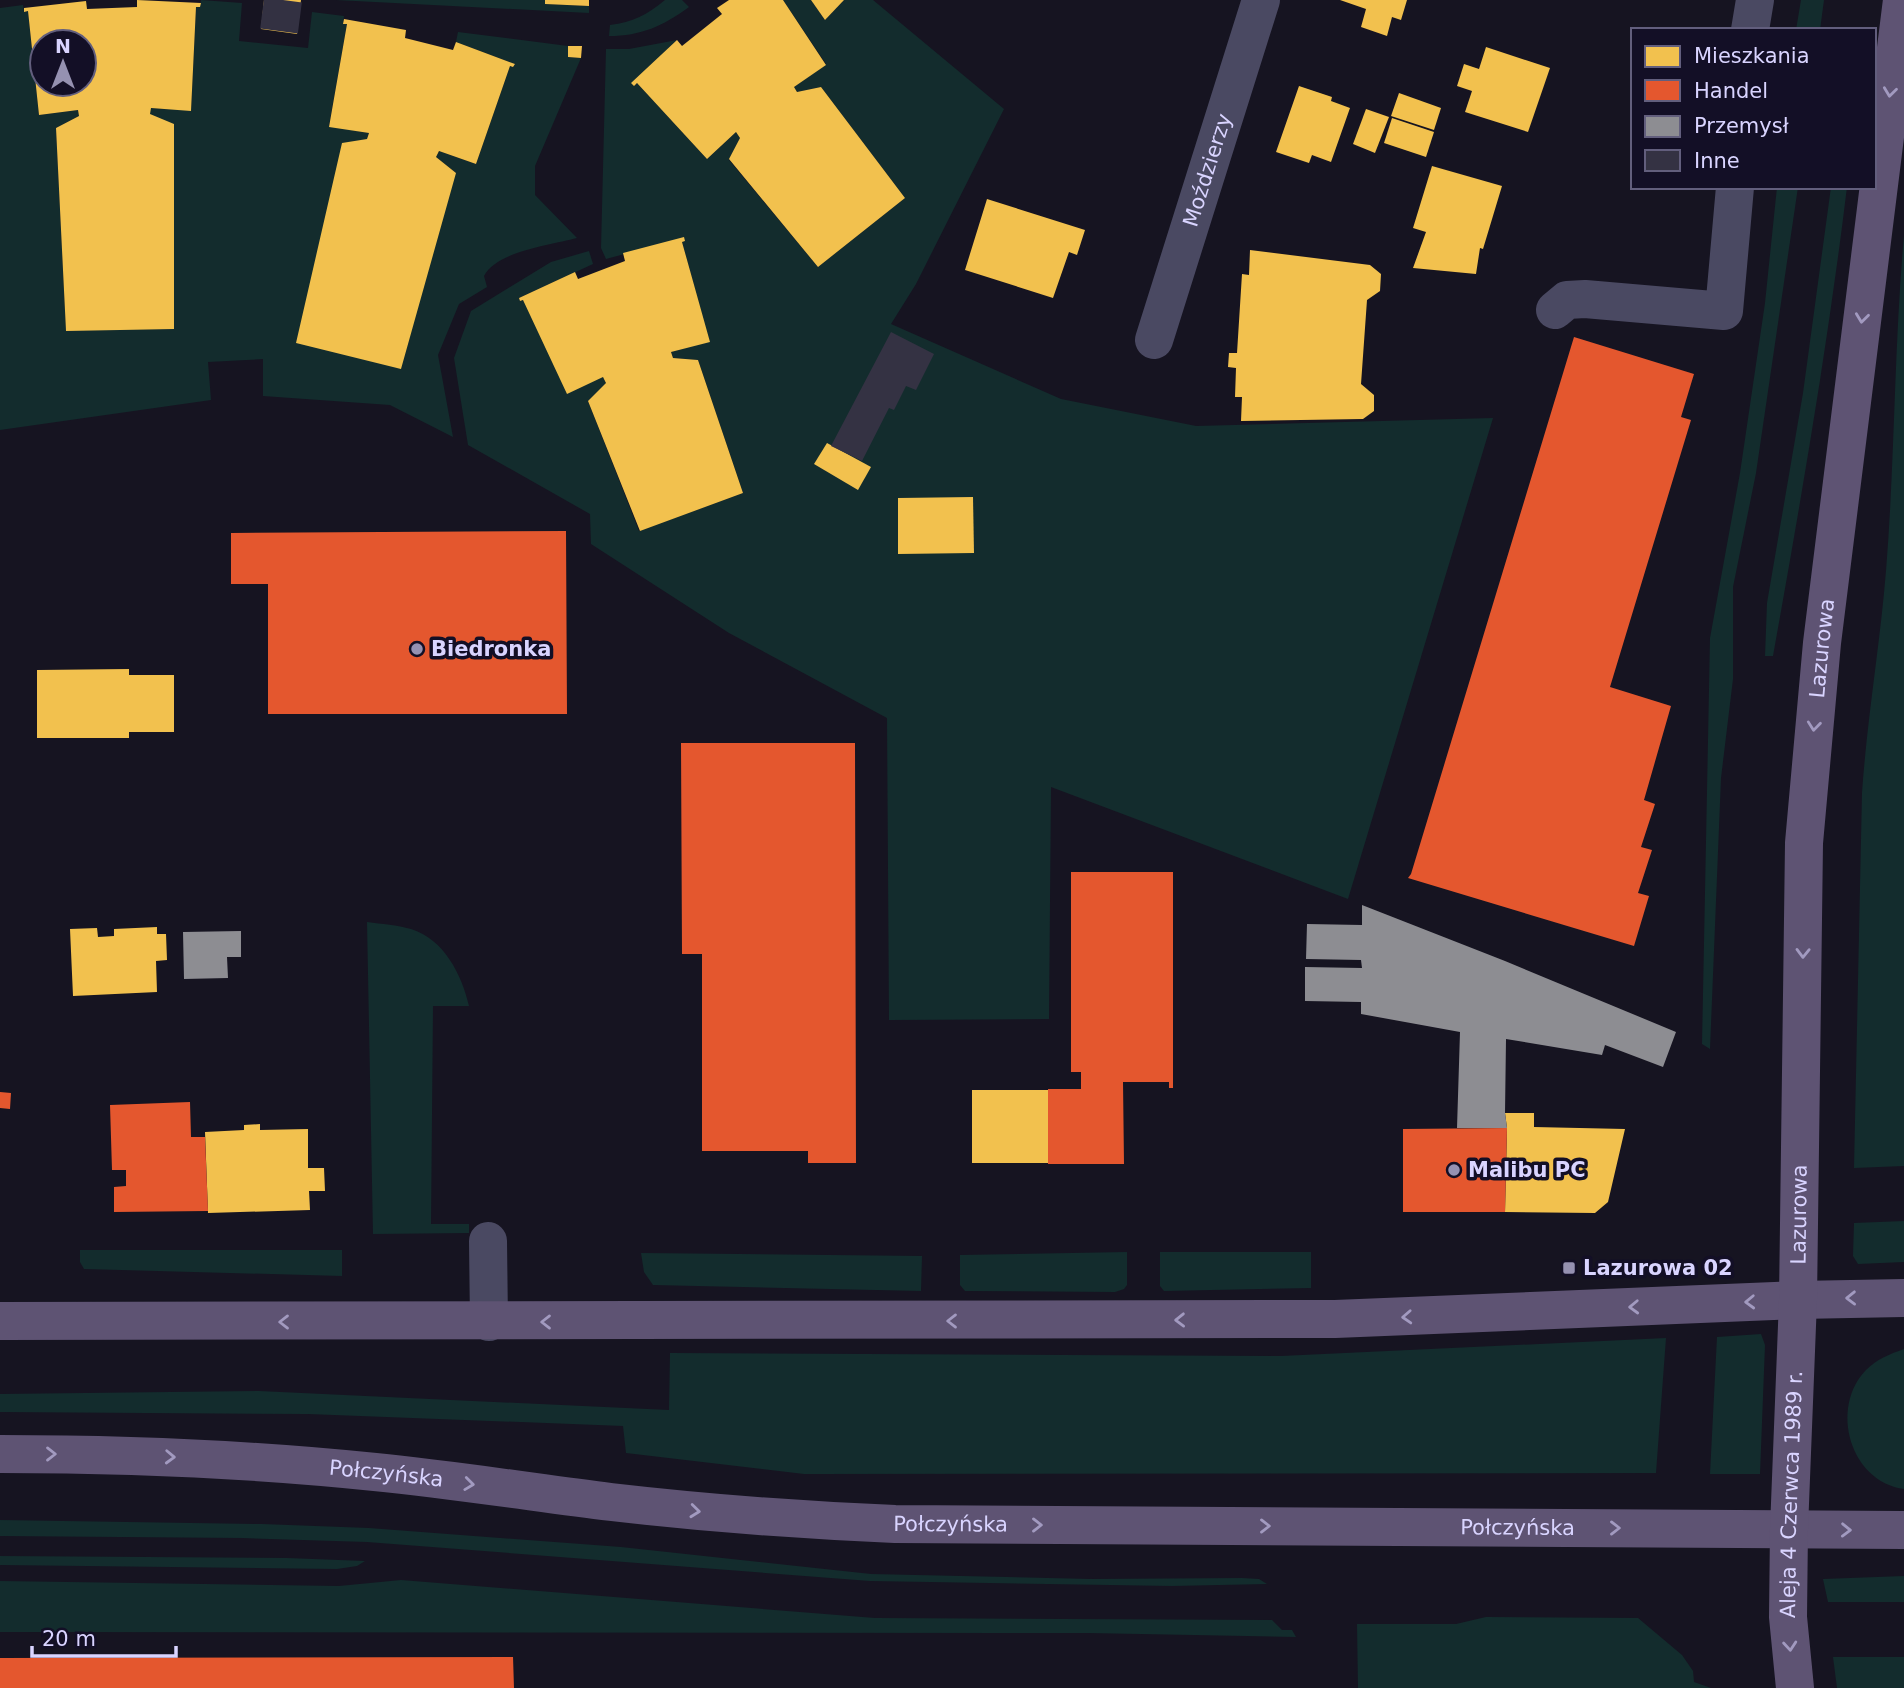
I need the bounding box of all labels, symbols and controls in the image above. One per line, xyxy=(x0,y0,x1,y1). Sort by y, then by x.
north arrow xyxy=(28,28,98,98)
legend xyxy=(1631,28,1876,189)
text: N xyxy=(55,35,71,57)
text: Mieszkania xyxy=(1694,44,1810,68)
text: Handel xyxy=(1694,79,1768,103)
one-way arrow xyxy=(1882,86,1897,98)
street label: Moździerzy xyxy=(1178,111,1236,230)
text: Przemysł xyxy=(1694,114,1789,138)
text: Inne xyxy=(1694,149,1740,173)
one-way arrow xyxy=(1855,312,1870,324)
street label: Lazurowa xyxy=(1805,597,1839,699)
place label: Biedronka xyxy=(431,637,551,661)
marker: Biedronka xyxy=(409,641,425,657)
one-way arrow xyxy=(1807,721,1822,732)
one-way arrow xyxy=(1795,948,1811,959)
place label: Malibu PC xyxy=(1468,1158,1586,1182)
marker: Malibu PC xyxy=(1446,1162,1462,1178)
street label: Lazurowa xyxy=(1786,1164,1812,1265)
place label: Lazurowa 02 xyxy=(1583,1256,1733,1280)
marker: Lazurowa 02 xyxy=(1561,1260,1577,1276)
one-way arrow xyxy=(1845,1291,1856,1306)
one-way arrow xyxy=(1744,1294,1755,1309)
one-way arrow xyxy=(1629,1299,1640,1314)
one-way arrow xyxy=(1401,1309,1412,1324)
one-way arrow xyxy=(1174,1312,1184,1328)
one-way arrow xyxy=(946,1313,957,1328)
one-way arrow xyxy=(279,1314,289,1330)
one-way arrow xyxy=(541,1314,551,1330)
street label: Aleja 4 Czerwca 1989 r. xyxy=(1776,1370,1807,1618)
one-way arrow xyxy=(46,1446,57,1462)
one-way arrow xyxy=(165,1449,176,1464)
street label: Połczyńska xyxy=(328,1456,445,1492)
one-way arrow xyxy=(464,1476,475,1491)
one-way arrow xyxy=(690,1503,701,1518)
street label: Połczyńska xyxy=(893,1512,1008,1537)
street label: Połczyńska xyxy=(1460,1515,1575,1540)
one-way arrow xyxy=(1032,1517,1043,1533)
one-way arrow xyxy=(1259,1519,1270,1534)
one-way arrow xyxy=(1610,1520,1620,1536)
one-way arrow xyxy=(1842,1522,1852,1538)
scale bar xyxy=(32,1614,175,1658)
text: 20 m xyxy=(42,1627,96,1651)
one-way arrow xyxy=(1782,1641,1797,1652)

